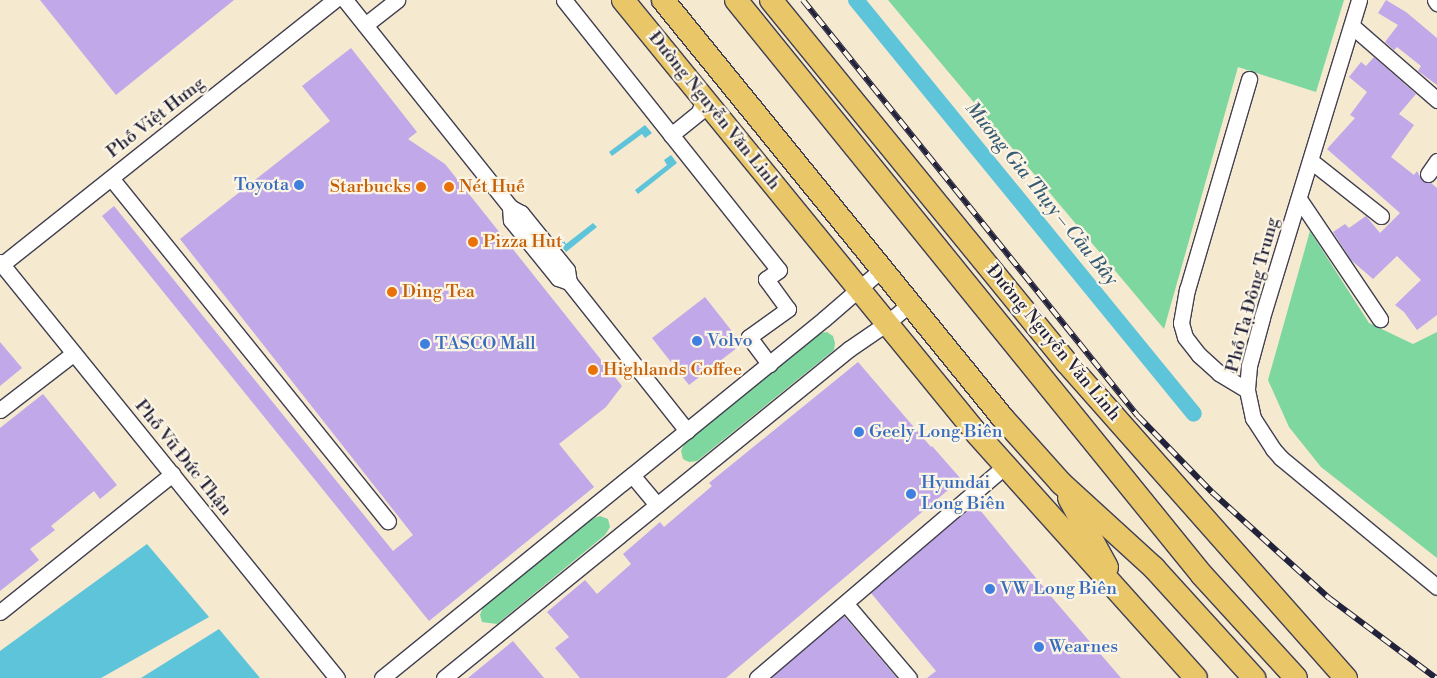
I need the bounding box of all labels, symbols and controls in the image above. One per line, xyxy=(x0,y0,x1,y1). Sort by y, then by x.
street label: Đường Nguyễn Văn Linh xyxy=(644,28,784,194)
street label: Phố Việt Hưng xyxy=(103,73,209,163)
water label: Mương Gia Thụy – Cầu Bây xyxy=(960,97,1122,291)
place label: Toyota xyxy=(234,174,289,196)
place label: Starbucks xyxy=(330,176,411,198)
place label: Nét Huế xyxy=(459,176,525,198)
marker: Toyota xyxy=(293,179,305,191)
marker: Starbucks xyxy=(415,181,427,193)
marker: Nét Huế xyxy=(443,181,455,193)
street label: Phố Tạ Đông Trung xyxy=(1222,215,1284,375)
place label: Pizza Hut xyxy=(483,231,562,253)
marker: Pizza Hut xyxy=(467,236,479,248)
street label: Đường Nguyễn Văn Linh xyxy=(981,260,1125,426)
place label: Ding Tea xyxy=(402,281,475,303)
marker: Ding Tea xyxy=(386,286,398,298)
place label: Volvo xyxy=(707,330,753,352)
place label: TASCO Mall xyxy=(435,333,536,355)
marker: Volvo xyxy=(691,335,703,347)
marker: TASCO Mall xyxy=(419,338,431,350)
place label: Highlands Coffee xyxy=(603,359,742,381)
marker: Highlands Coffee xyxy=(587,364,599,376)
street label: Phố Vũ Đức Thận xyxy=(130,396,236,520)
place label: Geely Long Biên xyxy=(869,421,1003,443)
marker: Geely Long Biên xyxy=(853,426,865,438)
place label: Hyundai Long Biên xyxy=(921,473,1005,516)
marker: Hyundai Long Biên xyxy=(905,488,917,500)
place label: VW Long Biên xyxy=(1000,578,1117,600)
marker: VW Long Biên xyxy=(984,583,996,595)
place label: Wearnes xyxy=(1049,636,1118,658)
marker: Wearnes xyxy=(1033,641,1045,653)

